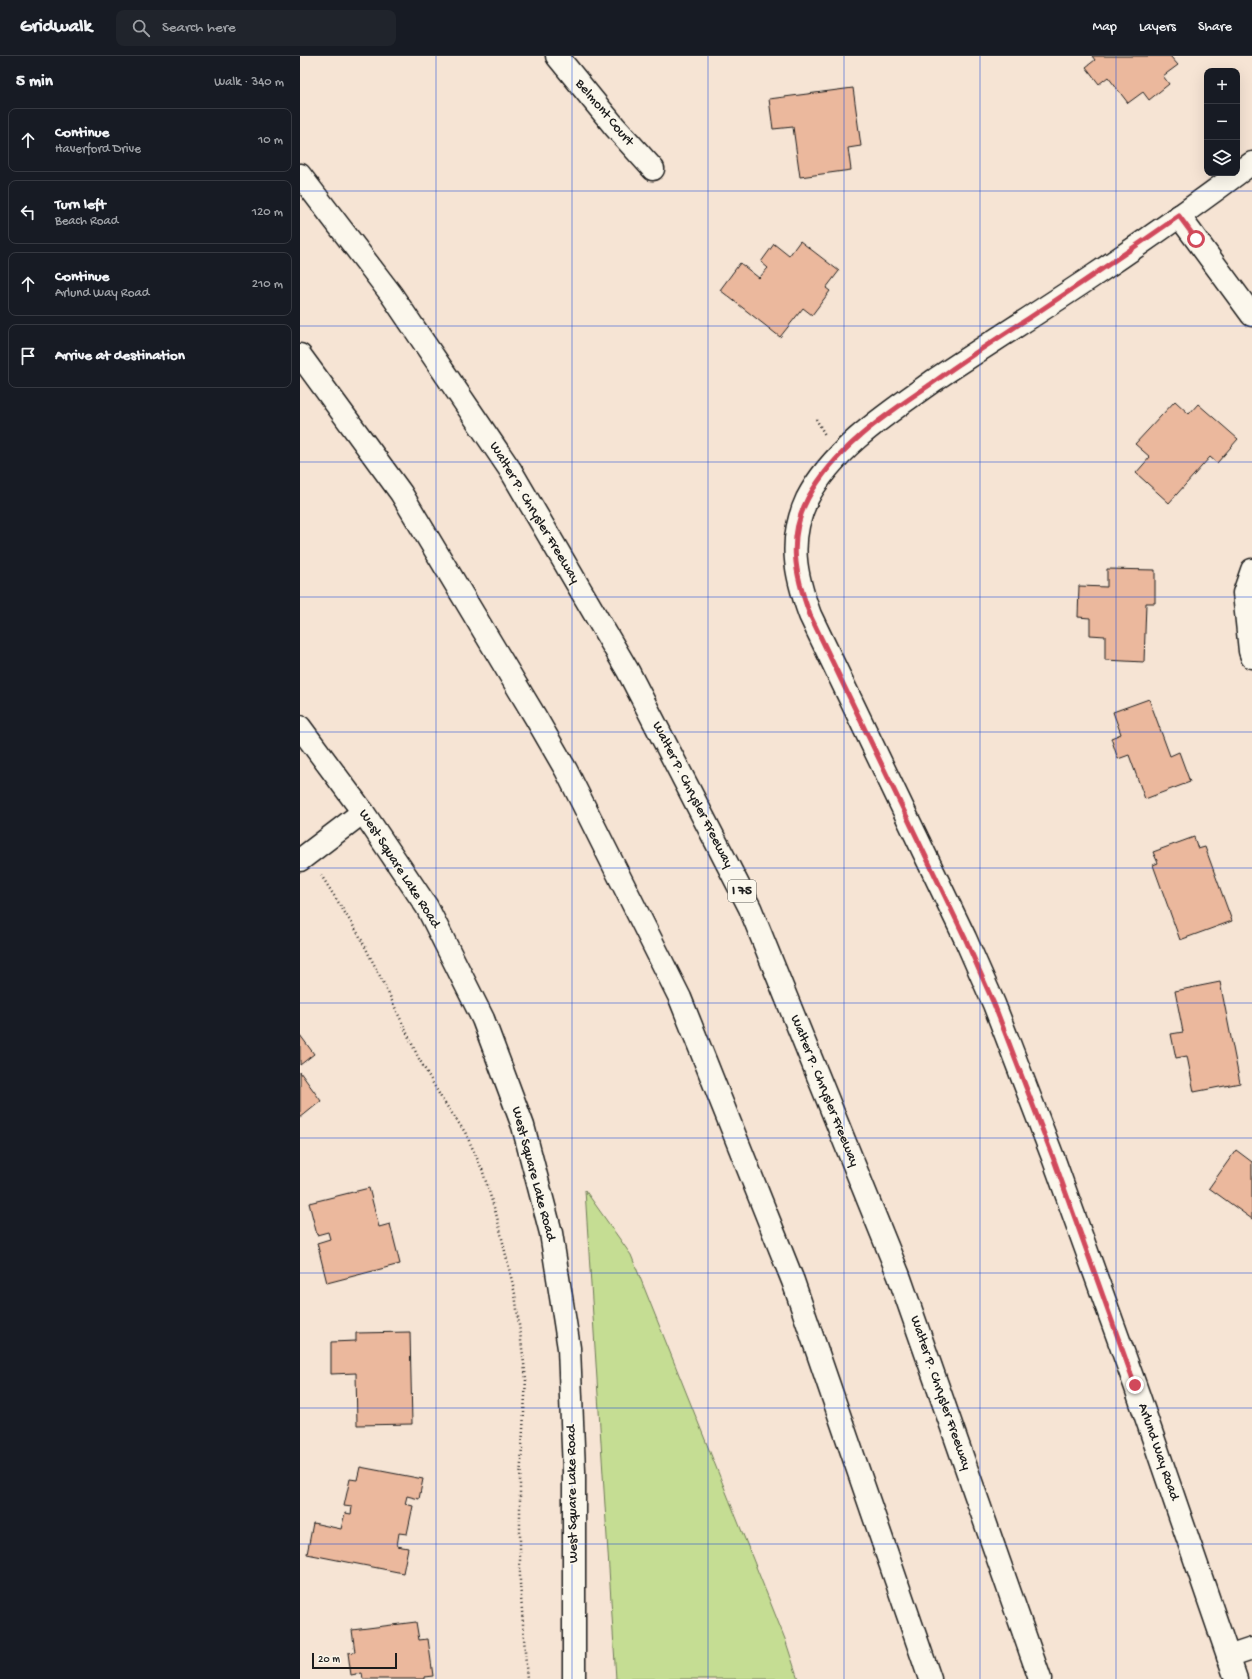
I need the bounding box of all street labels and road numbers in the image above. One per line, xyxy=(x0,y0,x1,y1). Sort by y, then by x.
street label: Belmont Court xyxy=(570,75,638,151)
street label: Walter P. Chrysler Freeway xyxy=(485,439,583,587)
street label: Walter P. Chrysler Freeway xyxy=(648,719,736,871)
street label: West Square Lake Road xyxy=(354,806,445,933)
road number: I 75 xyxy=(728,880,756,902)
street label: Walter P. Chrysler Freeway xyxy=(786,1013,862,1169)
street label: West Square Lake Road xyxy=(507,1105,560,1245)
street label: Walter P. Chrysler Freeway xyxy=(906,1314,974,1473)
street label: Arlund Way Road xyxy=(1133,1401,1183,1504)
street label: West Square Lake Road xyxy=(563,1423,583,1563)

